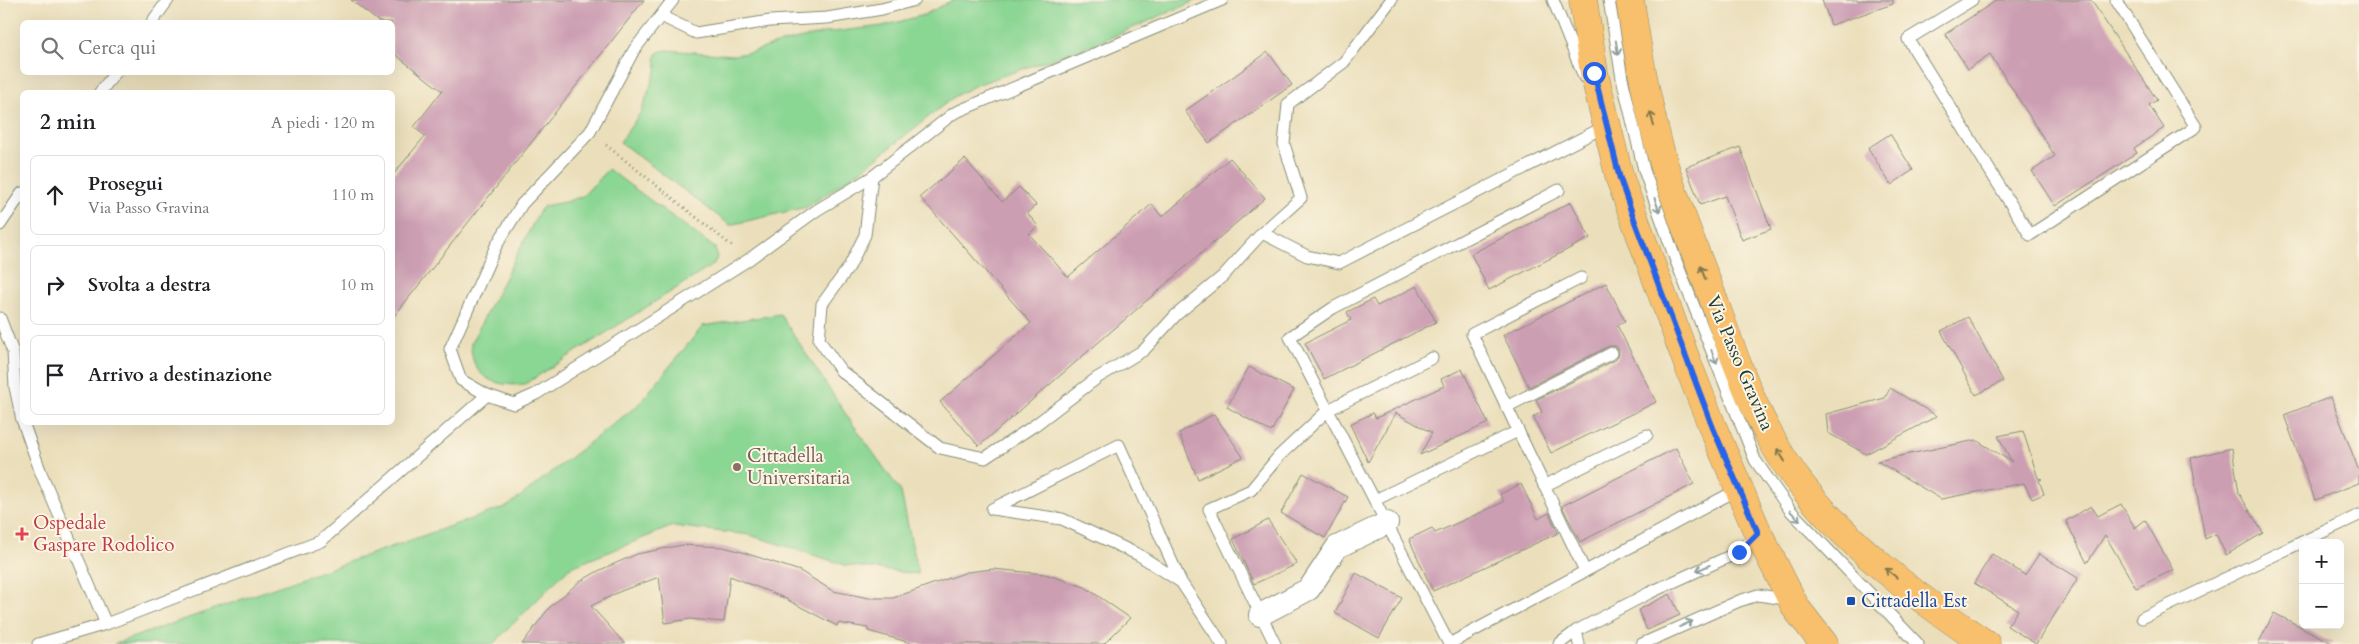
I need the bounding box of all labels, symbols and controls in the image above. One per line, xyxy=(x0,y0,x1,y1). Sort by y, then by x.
search box xyxy=(20,20,395,75)
icon: search xyxy=(38,34,66,62)
text: Cerca qui xyxy=(78,35,156,61)
one-way arrow xyxy=(1612,40,1622,56)
route start xyxy=(1583,62,1606,85)
text: 2 min xyxy=(40,108,96,137)
text: A piedi · 120 m xyxy=(271,112,375,134)
one-way arrow xyxy=(1647,112,1656,128)
text: Prosegui xyxy=(88,171,163,197)
icon: ahead xyxy=(41,181,69,209)
text: 110 m xyxy=(332,184,374,206)
text: Via Passo Gravina xyxy=(88,197,210,219)
one-way arrow xyxy=(1652,197,1662,213)
one-way arrow xyxy=(1698,265,1708,281)
icon: right xyxy=(41,271,69,299)
text: Svolta a destra xyxy=(88,272,211,298)
text: 10 m xyxy=(340,274,374,296)
street label: Via Passo Gravina xyxy=(1700,292,1780,434)
one-way arrow xyxy=(1710,349,1719,365)
icon: arrive xyxy=(41,361,69,389)
text: Arrivo a destinazione xyxy=(88,362,272,388)
place label: Cittadella Universitaria xyxy=(747,443,850,491)
one-way arrow xyxy=(1775,448,1785,462)
marker: Cittadella Universitaria xyxy=(731,461,743,473)
place label: Ospedale Gaspare Rodolico xyxy=(33,510,175,558)
one-way arrow xyxy=(1789,510,1801,523)
marker: Ospedale Gaspare Rodolico xyxy=(15,527,29,541)
map controls xyxy=(2299,539,2344,629)
button: + xyxy=(2299,539,2344,584)
route end xyxy=(1728,541,1751,564)
one-way arrow xyxy=(1696,563,1711,573)
one-way arrow xyxy=(1885,567,1898,578)
button: − xyxy=(2299,584,2344,629)
place label: Cittadella Est xyxy=(1861,588,1967,614)
marker: Cittadella Est xyxy=(1845,595,1857,607)
one-way arrow xyxy=(1678,619,1693,629)

